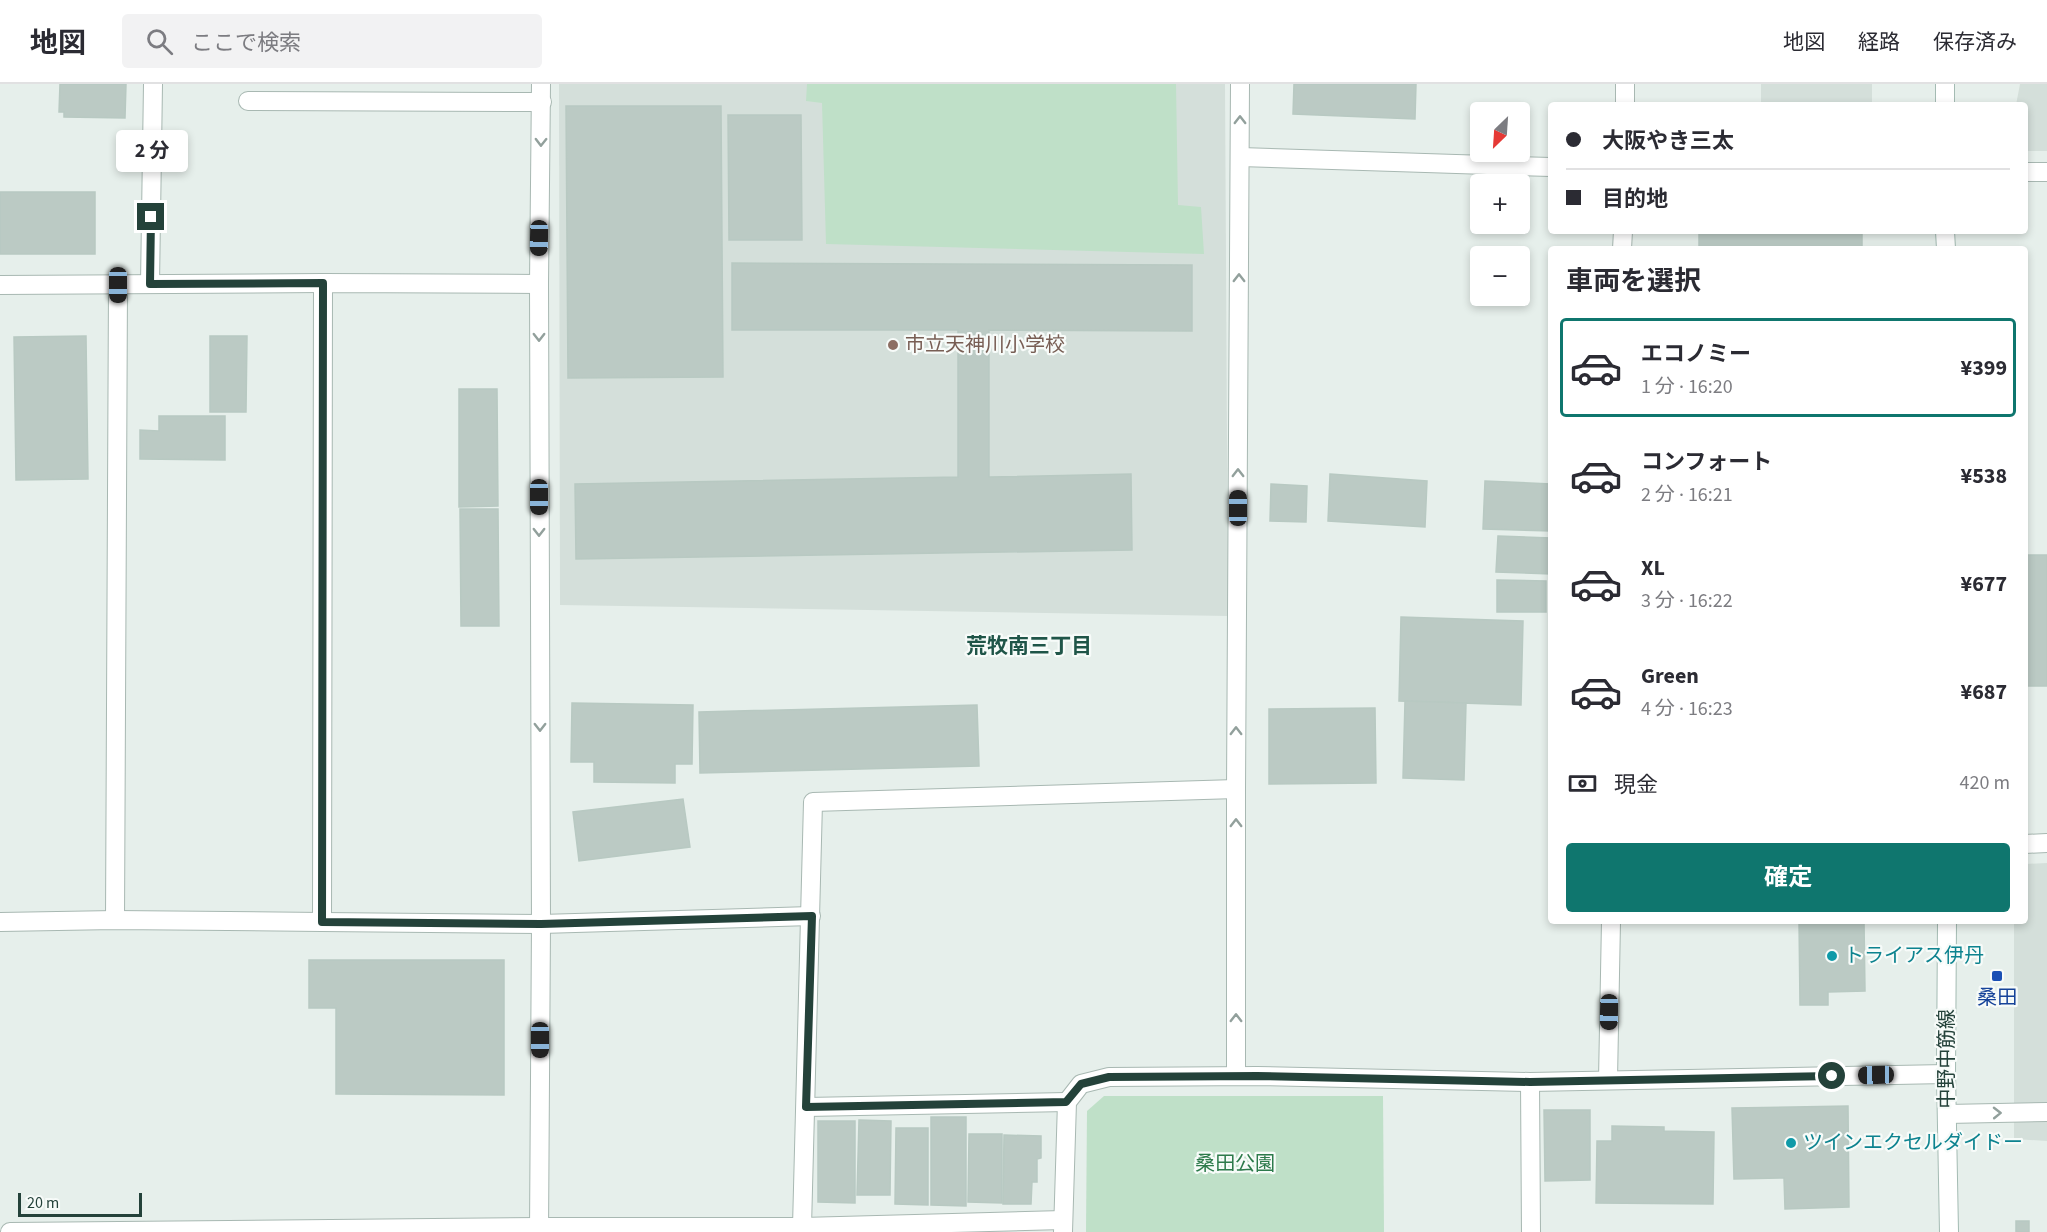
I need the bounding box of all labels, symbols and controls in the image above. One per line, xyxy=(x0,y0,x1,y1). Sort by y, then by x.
search box xyxy=(122,14,542,68)
text: 地図 xyxy=(30,23,86,63)
icon: search xyxy=(143,25,176,58)
text: ここで検索 xyxy=(191,27,301,59)
text: 地図 xyxy=(1783,27,1825,57)
text: 経路 xyxy=(1858,27,1900,57)
text: 保存済み xyxy=(1933,27,2017,57)
north arrow xyxy=(1470,102,1530,162)
map controls xyxy=(1470,102,1530,306)
one-way arrow xyxy=(1234,116,1246,125)
text: 大阪やき三太 xyxy=(1602,125,1734,157)
callout: 2 分 xyxy=(115,130,187,172)
text: 2 分 xyxy=(135,137,169,165)
one-way arrow xyxy=(535,138,547,147)
button: + xyxy=(1470,174,1530,234)
text: 目的地 xyxy=(1602,183,1668,215)
route end xyxy=(137,203,164,230)
car xyxy=(530,220,548,256)
button: − xyxy=(1470,246,1530,306)
text: 車両を選択 xyxy=(1566,262,1701,301)
car xyxy=(109,267,127,303)
one-way arrow xyxy=(1233,273,1245,282)
place label: 市立天神川小学校 xyxy=(905,331,1065,359)
one-way arrow xyxy=(533,333,545,342)
marker: 市立天神川小学校 xyxy=(886,338,900,352)
text: エコノミー xyxy=(1641,338,1751,370)
icon: car xyxy=(1569,341,1623,395)
text: ¥399 xyxy=(1961,352,2007,384)
text: 1 分 · 16:20 xyxy=(1641,373,1733,401)
text: コンフォート xyxy=(1641,446,1772,478)
icon: car xyxy=(1569,449,1623,503)
text: ¥538 xyxy=(1961,460,2007,492)
one-way arrow xyxy=(1232,468,1244,477)
car xyxy=(530,479,548,515)
text: 2 分 · 16:21 xyxy=(1641,481,1733,509)
car xyxy=(1229,490,1247,526)
one-way arrow xyxy=(533,528,545,537)
text: XL xyxy=(1641,552,1665,584)
icon: car xyxy=(1569,557,1623,611)
text: ¥677 xyxy=(1961,568,2007,600)
text: 3 分 · 16:22 xyxy=(1641,587,1733,615)
district label: 荒牧南三丁目 xyxy=(966,631,1092,661)
text: Green xyxy=(1641,660,1699,692)
icon: car xyxy=(1569,665,1623,719)
text: ¥687 xyxy=(1961,676,2007,708)
text: 4 分 · 16:23 xyxy=(1641,695,1733,723)
one-way arrow xyxy=(534,723,546,732)
one-way arrow xyxy=(1230,726,1242,735)
icon: cash xyxy=(1566,767,1599,800)
text: 現金 xyxy=(1614,769,1658,801)
text: 420 m xyxy=(1960,769,2010,797)
one-way arrow xyxy=(1230,818,1242,827)
button: 確定 xyxy=(1566,843,2010,912)
place label: トライアス伊丹 xyxy=(1844,942,1984,970)
marker: トライアス伊丹 xyxy=(1825,949,1839,963)
marker: 桑田 xyxy=(1990,969,2004,983)
place label: 桑田 xyxy=(1977,984,2017,1012)
car xyxy=(1600,994,1618,1030)
street label: 中野中筋線 xyxy=(1933,1009,1961,1109)
one-way arrow xyxy=(1230,1013,1242,1022)
car xyxy=(531,1022,549,1058)
route start xyxy=(1818,1062,1845,1089)
car xyxy=(1858,1066,1894,1084)
one-way arrow xyxy=(1992,1107,2001,1119)
place label: ツインエクセルダイドー xyxy=(1803,1129,2023,1157)
marker: ツインエクセルダイドー xyxy=(1784,1136,1798,1150)
park label: 桑田公園 xyxy=(1195,1150,1275,1178)
scale bar xyxy=(18,1190,142,1218)
text: 20 m xyxy=(27,1192,59,1214)

